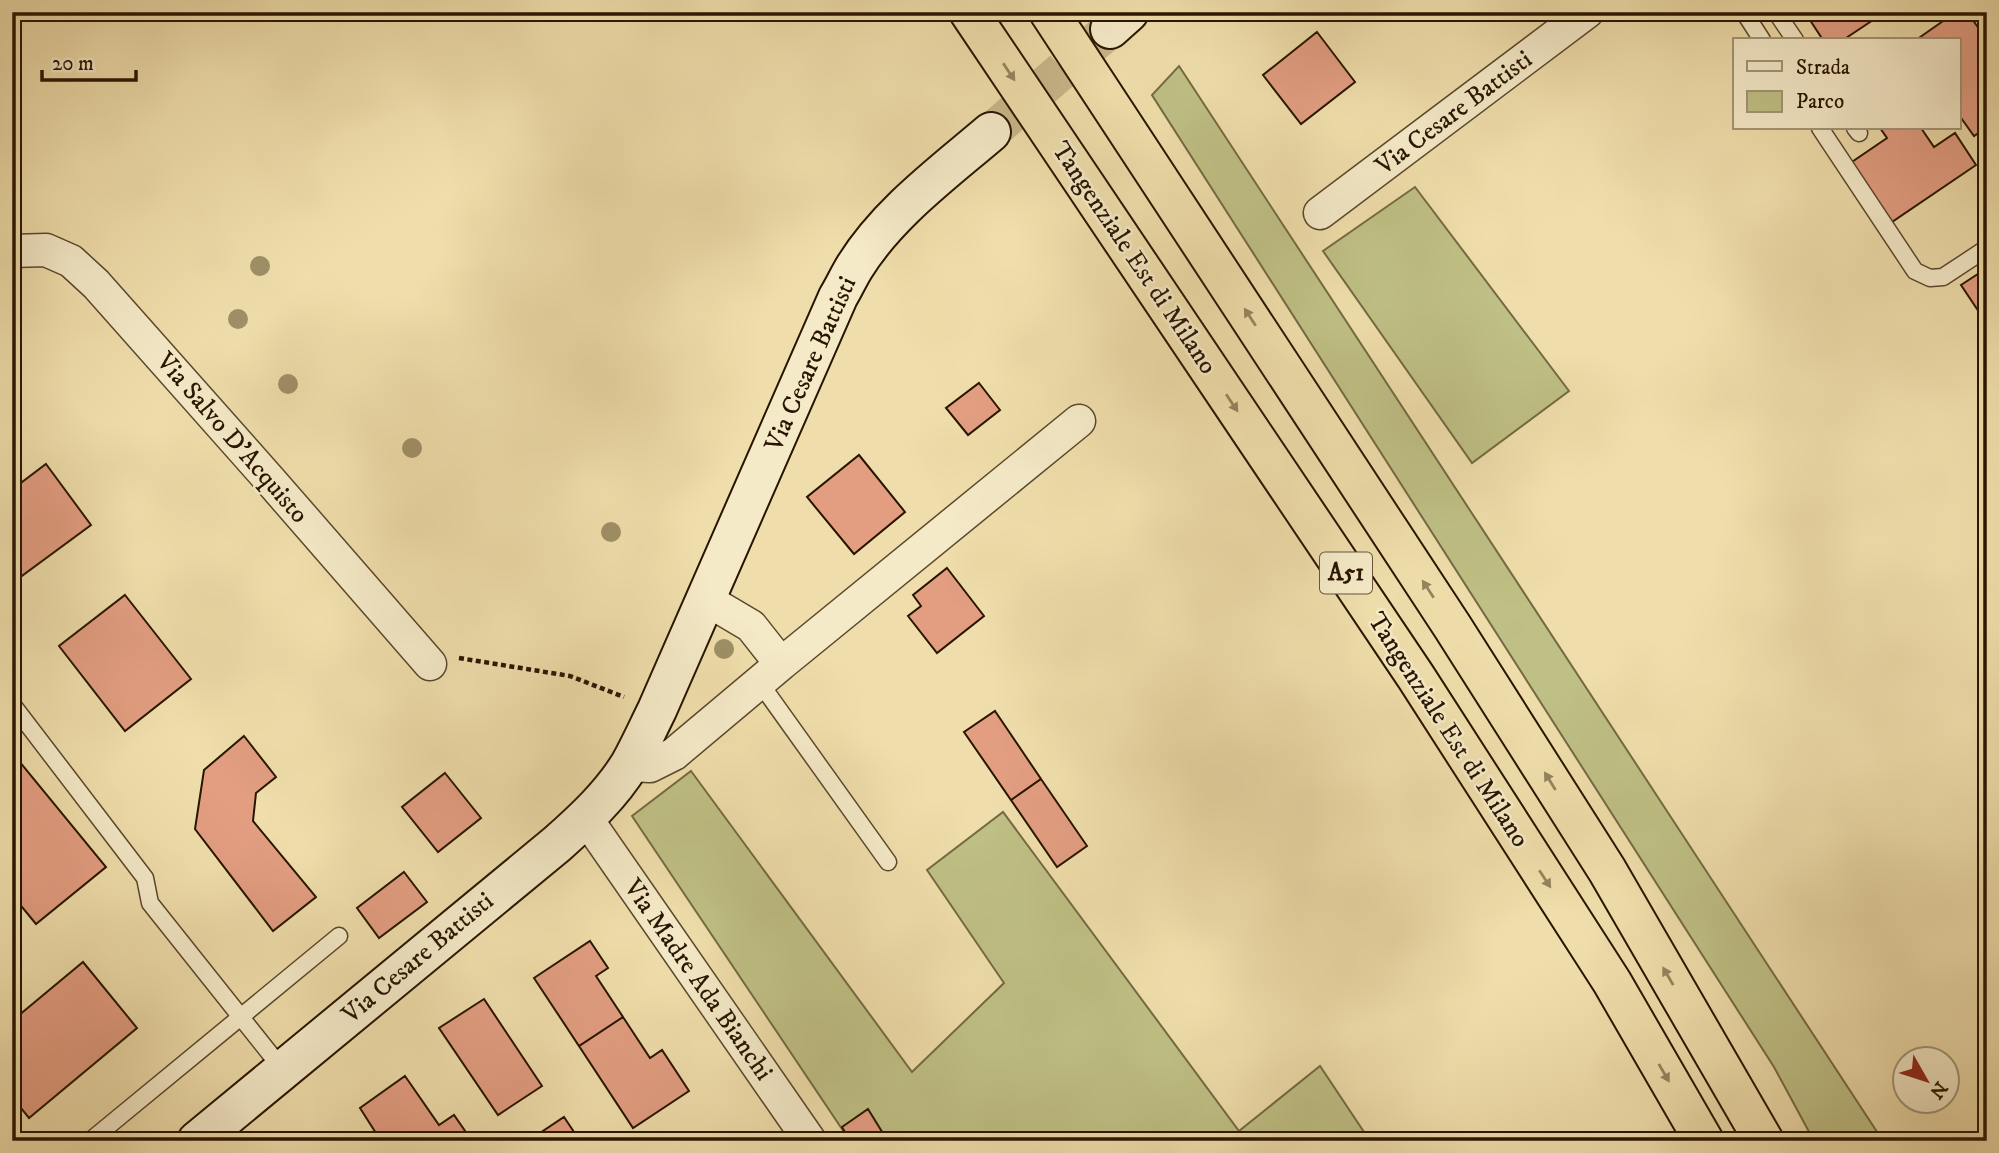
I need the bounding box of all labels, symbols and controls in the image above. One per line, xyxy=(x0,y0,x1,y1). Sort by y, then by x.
scale bar xyxy=(42,38,136,82)
legend xyxy=(1733,38,1960,130)
street label: Via Cesare Battisti xyxy=(1368,43,1539,183)
text: 20 m xyxy=(52,51,94,77)
text: Strada xyxy=(1796,55,1850,81)
one-way arrow xyxy=(1002,62,1015,81)
text: Parco xyxy=(1796,89,1844,115)
street label: Tangenziale Est di Milano xyxy=(1044,135,1224,381)
street label: Via Cesare Battisti xyxy=(757,271,864,457)
one-way arrow xyxy=(1243,308,1257,326)
street label: Via Salvo D'Acquisto xyxy=(148,345,315,530)
one-way arrow xyxy=(1225,393,1238,413)
road number: A51 xyxy=(1320,552,1372,594)
one-way arrow xyxy=(1422,580,1435,599)
street label: Tangenziale Est di Milano xyxy=(1360,606,1536,854)
one-way arrow xyxy=(1544,772,1557,791)
one-way arrow xyxy=(1539,870,1552,889)
street label: Via Madre Ada Bianchi xyxy=(615,872,780,1087)
street label: Via Cesare Battisti xyxy=(335,885,501,1032)
one-way arrow xyxy=(1662,966,1674,985)
north arrow xyxy=(1890,1044,1960,1114)
one-way arrow xyxy=(1658,1064,1671,1083)
text: N xyxy=(1924,1076,1952,1103)

